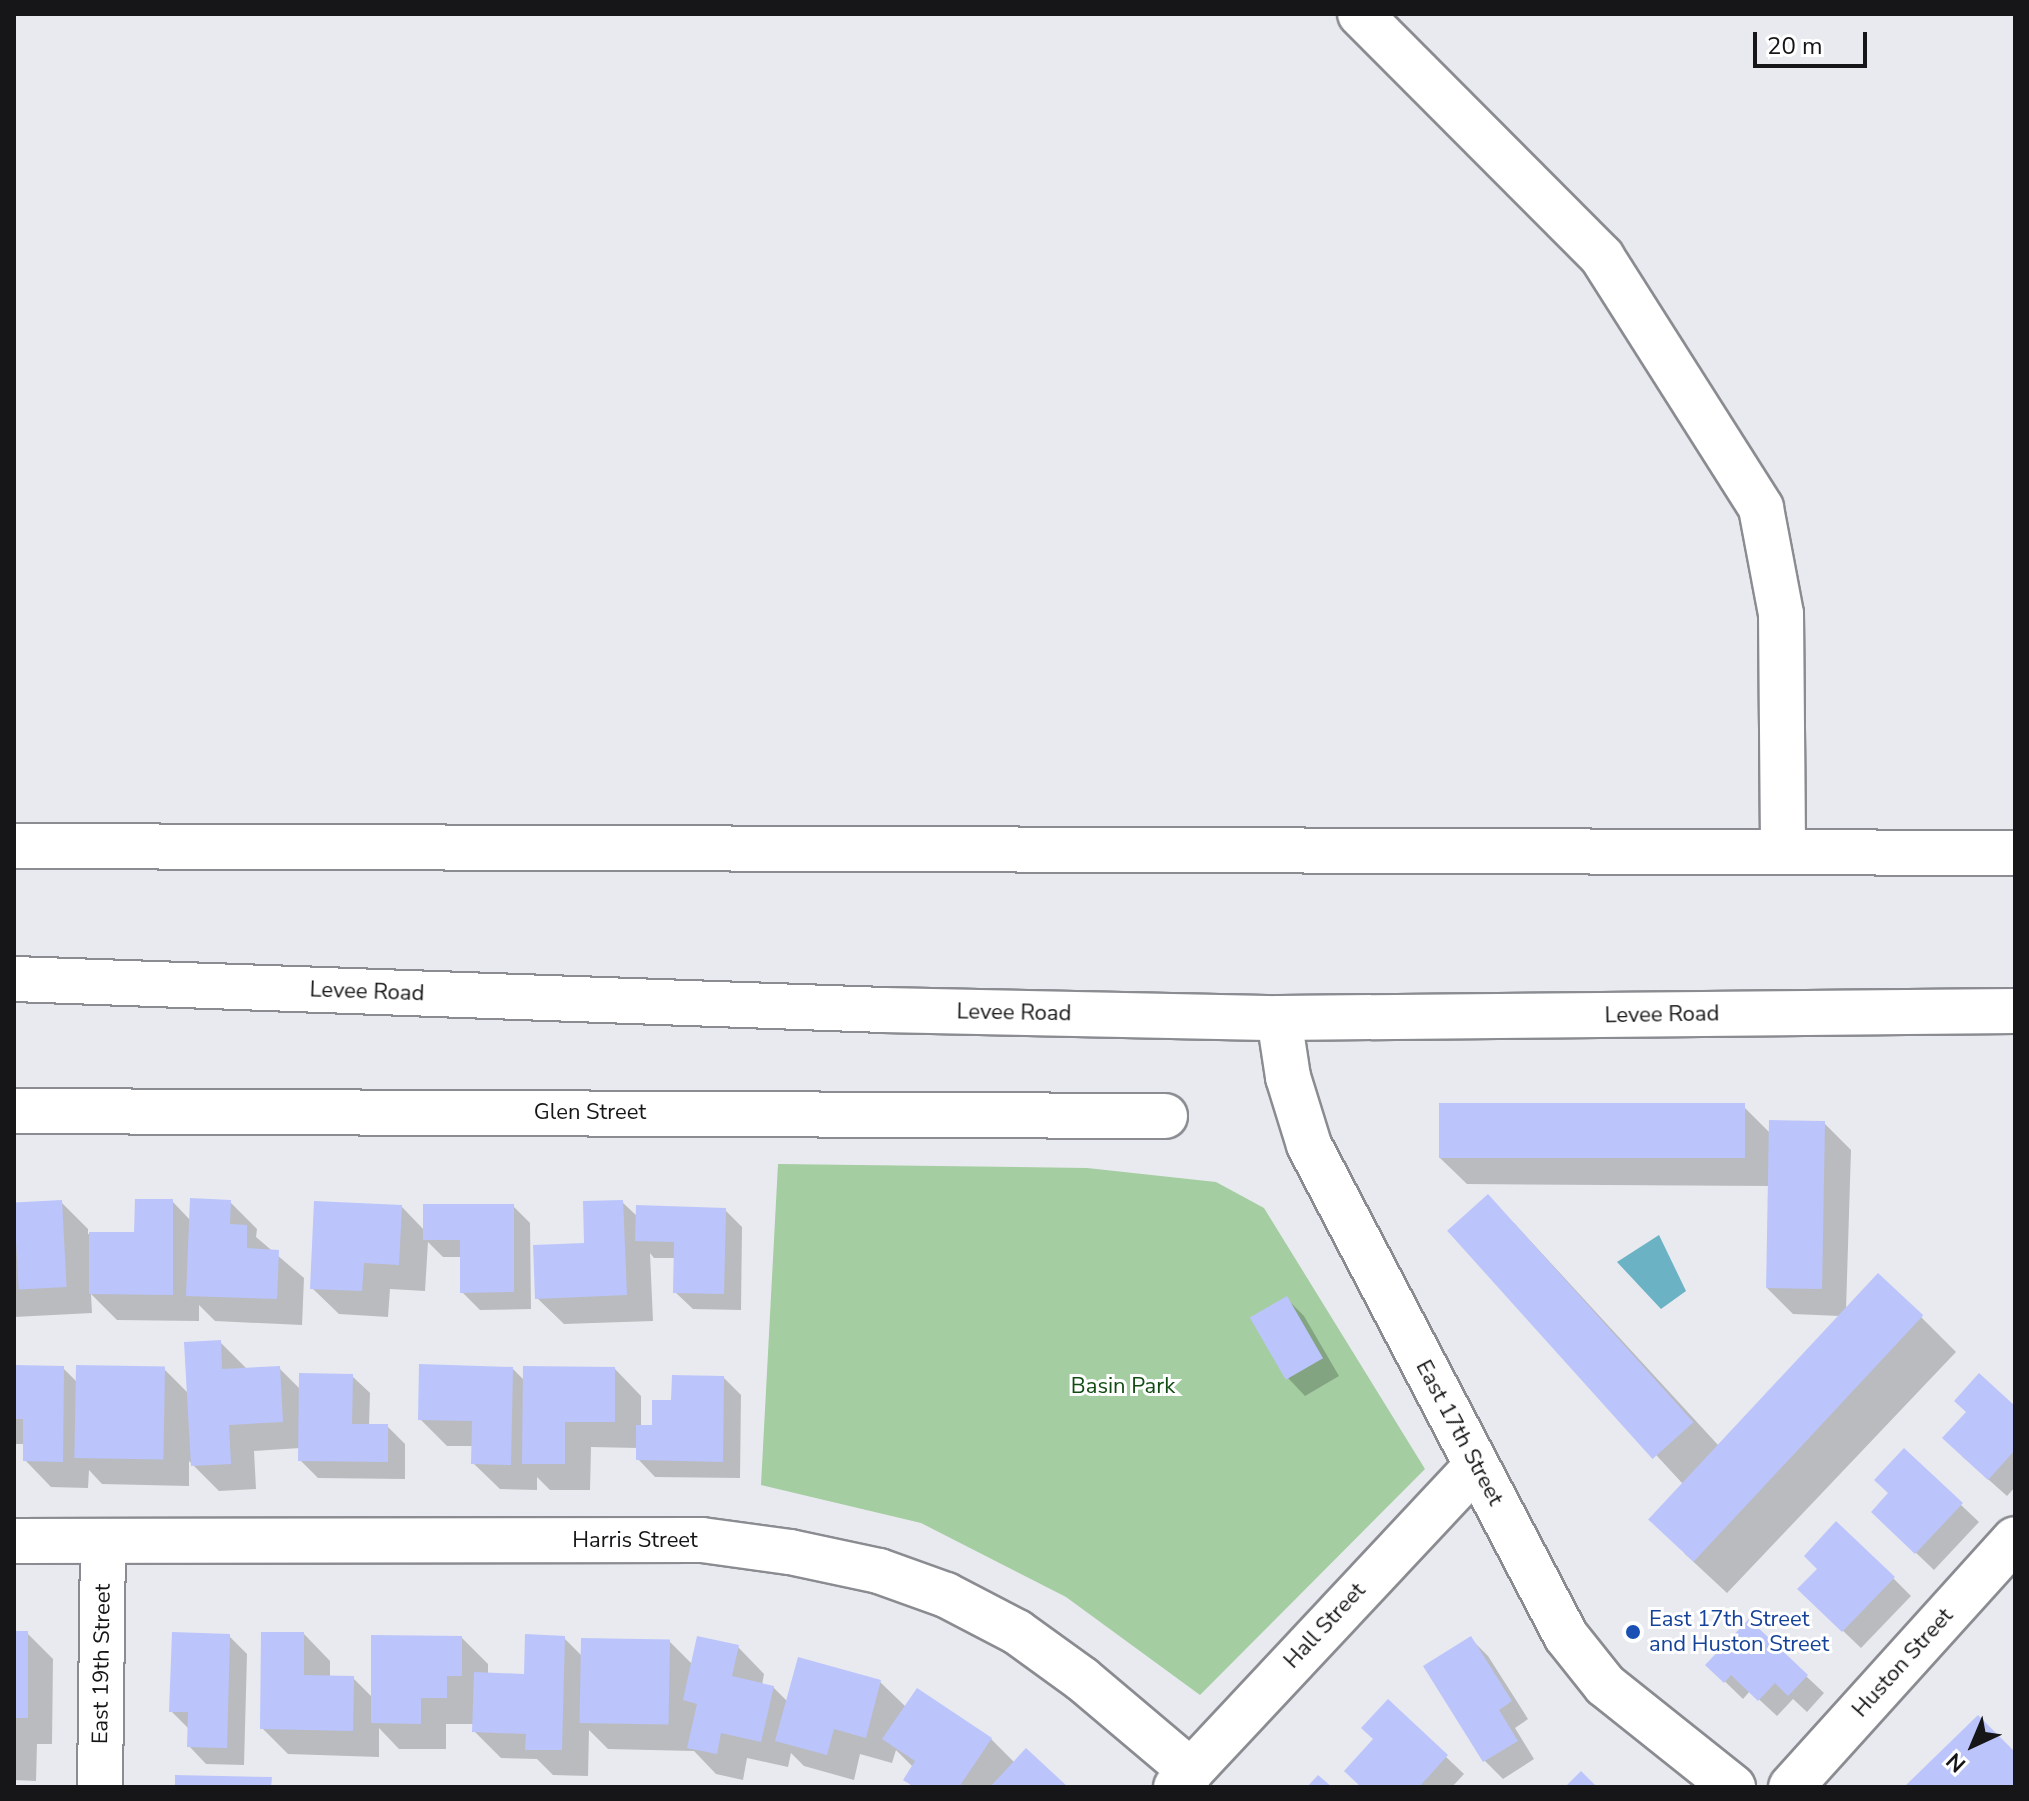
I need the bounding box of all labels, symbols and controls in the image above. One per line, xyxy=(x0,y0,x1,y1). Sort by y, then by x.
scale bar xyxy=(1757,16,1871,66)
text: 20 m xyxy=(1767,30,1823,62)
street label: Levee Road xyxy=(309,977,425,1007)
street label: Levee Road xyxy=(956,999,1072,1027)
street label: Levee Road xyxy=(1604,1001,1720,1029)
street label: Glen Street xyxy=(534,1100,646,1126)
street label: East 17th Street xyxy=(1410,1356,1508,1510)
park label: Basin Park xyxy=(1071,1374,1175,1400)
street label: Harris Street xyxy=(572,1528,698,1554)
street label: Hall Street xyxy=(1279,1578,1371,1674)
street label: East 19th Street xyxy=(87,1584,117,1744)
street label: Huston Street xyxy=(1847,1603,1959,1723)
place label: East 17th Street and Huston Street xyxy=(1649,1606,1829,1658)
marker: East 17th Street and Huston Street xyxy=(1624,1623,1642,1641)
north arrow xyxy=(1933,1705,2013,1785)
text: N xyxy=(1940,1746,1973,1779)

